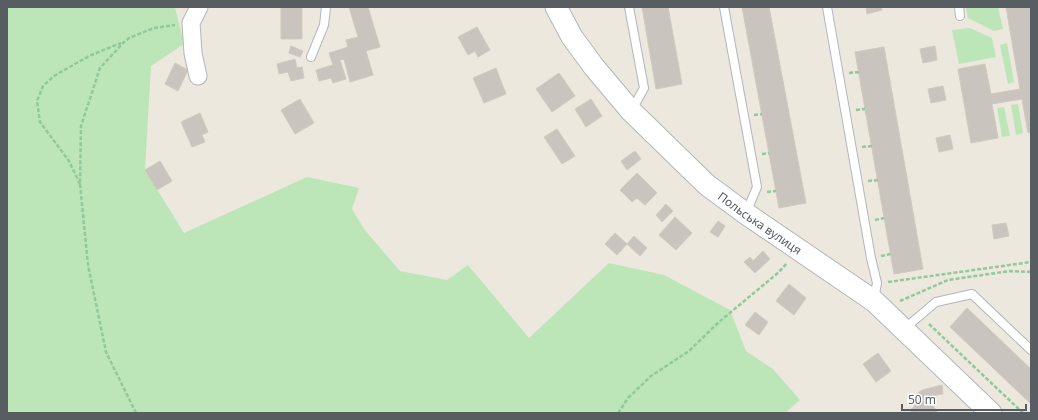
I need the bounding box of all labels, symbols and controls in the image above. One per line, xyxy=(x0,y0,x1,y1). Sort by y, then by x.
street label: Польська вулиця xyxy=(715,188,806,258)
scale bar xyxy=(902,386,1026,412)
text: 50 m xyxy=(908,391,936,408)

